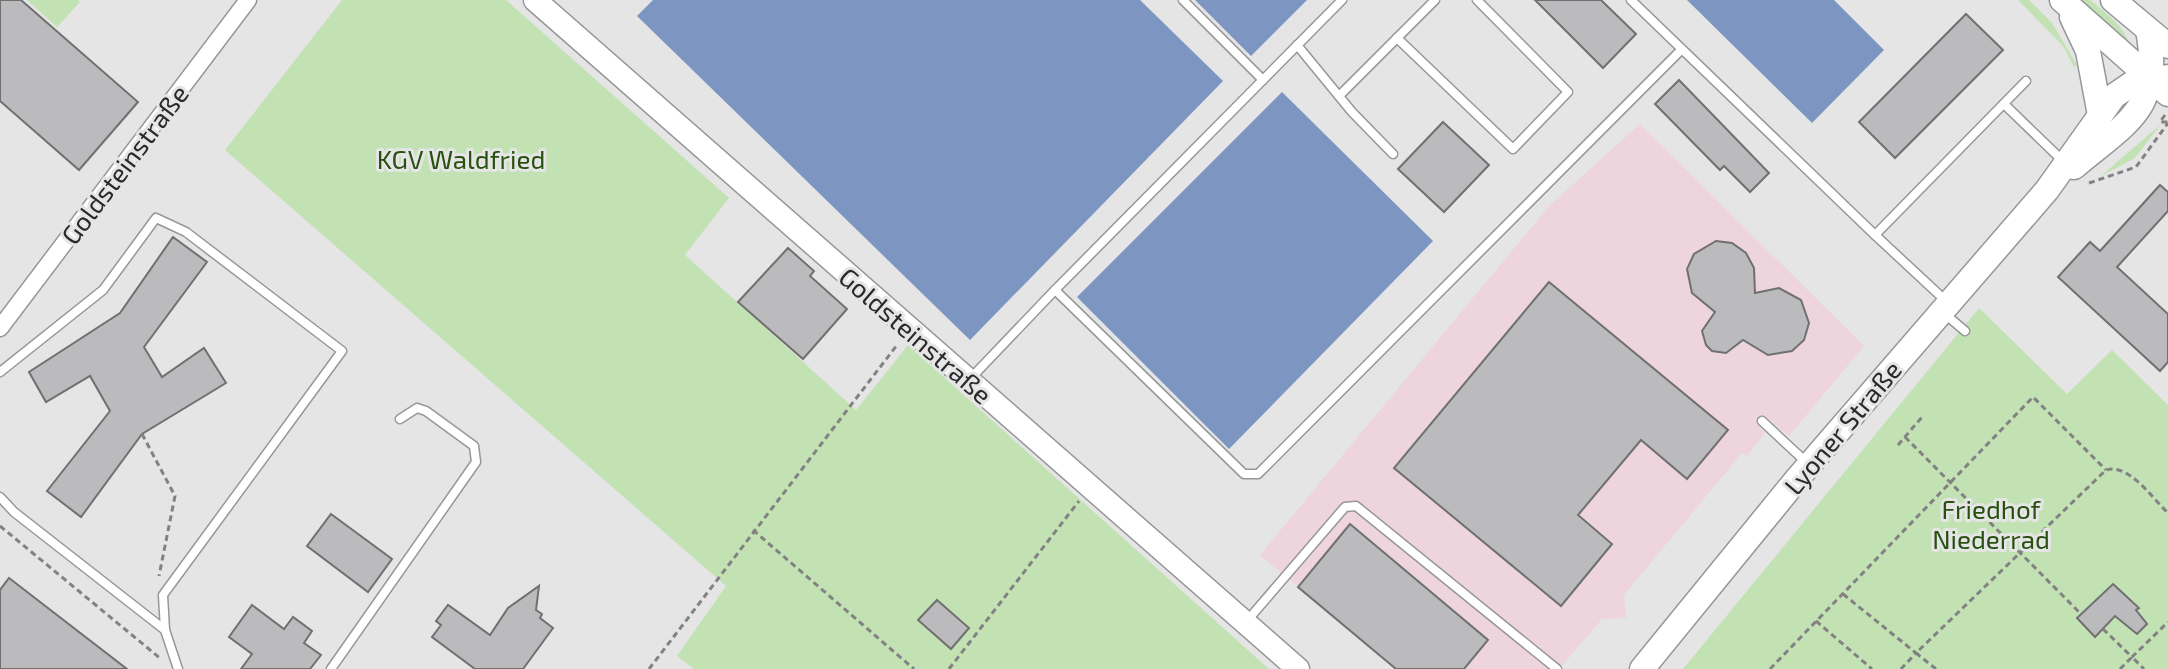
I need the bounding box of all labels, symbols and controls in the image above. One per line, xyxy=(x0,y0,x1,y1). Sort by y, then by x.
street label: Goldsteinstraße xyxy=(54,78,194,250)
park label: KGV Waldfried xyxy=(377,143,545,174)
street label: Goldsteinstraße xyxy=(833,260,999,410)
street label: Lyoner Straße xyxy=(1777,354,1907,500)
park label: Friedhof Niederrad xyxy=(1932,493,2050,554)

